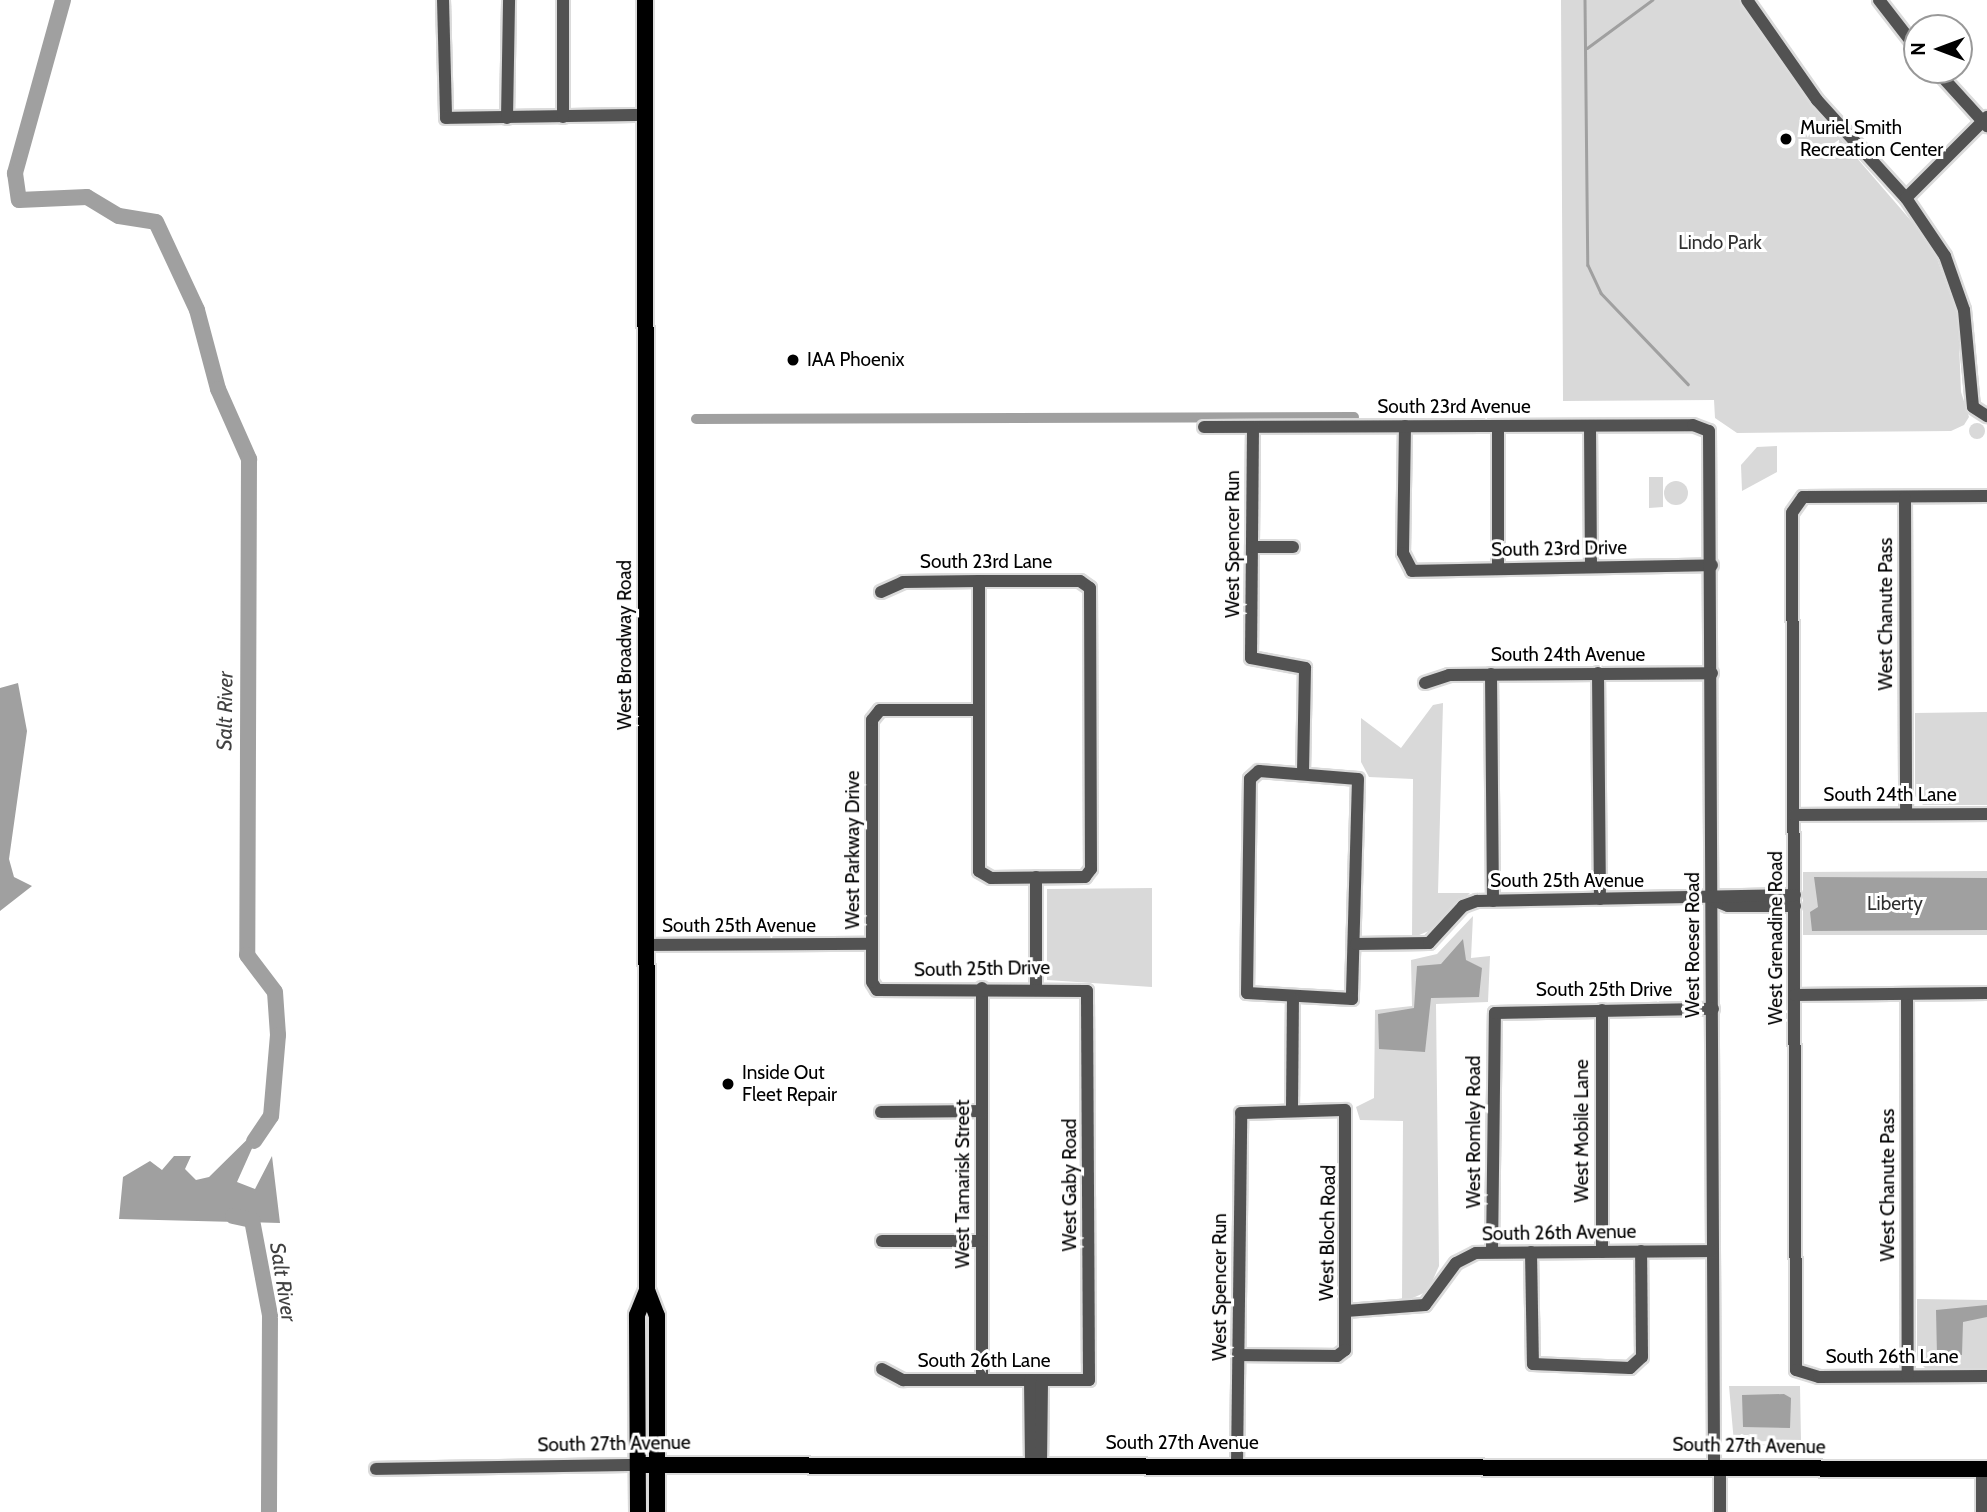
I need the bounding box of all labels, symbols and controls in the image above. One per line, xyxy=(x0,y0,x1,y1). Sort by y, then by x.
north arrow xyxy=(1903,14,1973,84)
text: N xyxy=(1907,42,1930,56)
place label: Muriel Smith Recreation Center xyxy=(1800,117,1943,161)
marker: Muriel Smith Recreation Center xyxy=(1778,131,1794,147)
park label: Lindo Park xyxy=(1678,232,1762,254)
place label: IAA Phoenix xyxy=(807,349,904,371)
marker: IAA Phoenix xyxy=(785,352,801,368)
street label: South 23rd Avenue xyxy=(1377,396,1531,418)
street label: West Spencer Run xyxy=(1222,470,1244,618)
street label: South 23rd Drive xyxy=(1491,536,1627,562)
street label: West Chanute Pass xyxy=(1875,538,1897,690)
street label: South 23rd Lane xyxy=(920,551,1052,573)
street label: West Broadway Road xyxy=(614,560,636,730)
street label: South 24th Avenue xyxy=(1491,644,1645,666)
water label: Salt River xyxy=(212,671,238,751)
street label: West Parkway Drive xyxy=(842,771,864,929)
street label: South 24th Lane xyxy=(1823,784,1957,806)
street label: West Grenadine Road xyxy=(1765,851,1787,1025)
street label: South 25th Avenue xyxy=(1490,870,1644,892)
street label: West Roeser Road xyxy=(1682,872,1704,1018)
park label: Liberty xyxy=(1867,893,1923,915)
street label: South 25th Avenue xyxy=(662,915,816,937)
street label: South 25th Drive xyxy=(914,956,1050,982)
street label: South 25th Drive xyxy=(1536,979,1672,1001)
street label: West Romley Road xyxy=(1463,1056,1485,1208)
street label: West Mobile Lane xyxy=(1571,1059,1593,1203)
place label: Inside Out Fleet Repair xyxy=(742,1062,837,1106)
marker: Inside Out Fleet Repair xyxy=(720,1076,736,1092)
street label: West Tamarisk Street xyxy=(952,1100,974,1268)
street label: West Chanute Pass xyxy=(1877,1109,1899,1261)
street label: West Gaby Road xyxy=(1059,1119,1081,1251)
street label: West Bloch Road xyxy=(1315,1165,1341,1301)
street label: West Spencer Run xyxy=(1209,1213,1231,1361)
street label: South 26th Avenue xyxy=(1482,1220,1636,1246)
water label: Salt River xyxy=(264,1241,302,1323)
street label: South 26th Lane xyxy=(1825,1346,1959,1368)
street label: South 26th Lane xyxy=(917,1350,1051,1372)
street label: South 27th Avenue xyxy=(537,1431,691,1457)
street label: South 27th Avenue xyxy=(1105,1432,1259,1454)
street label: South 27th Avenue xyxy=(1672,1433,1826,1459)

